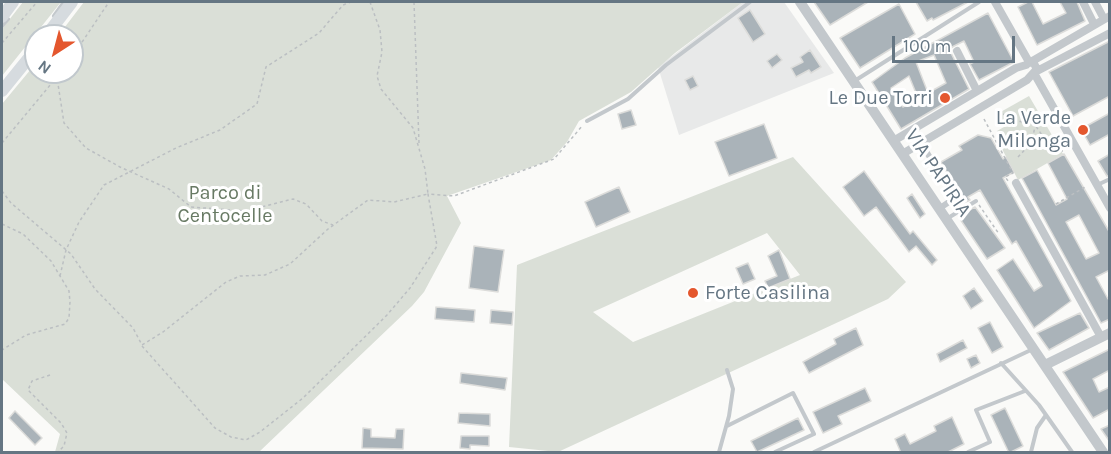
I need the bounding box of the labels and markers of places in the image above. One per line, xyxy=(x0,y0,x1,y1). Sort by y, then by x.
place label: Le Due Torri xyxy=(829,86,933,110)
marker: Le Due Torri xyxy=(938,91,952,105)
place label: La Verde Milonga xyxy=(996,106,1071,153)
marker: La Verde Milonga xyxy=(1076,123,1090,137)
place label: Forte Casilina xyxy=(705,281,830,305)
marker: Forte Casilina xyxy=(686,286,700,300)

